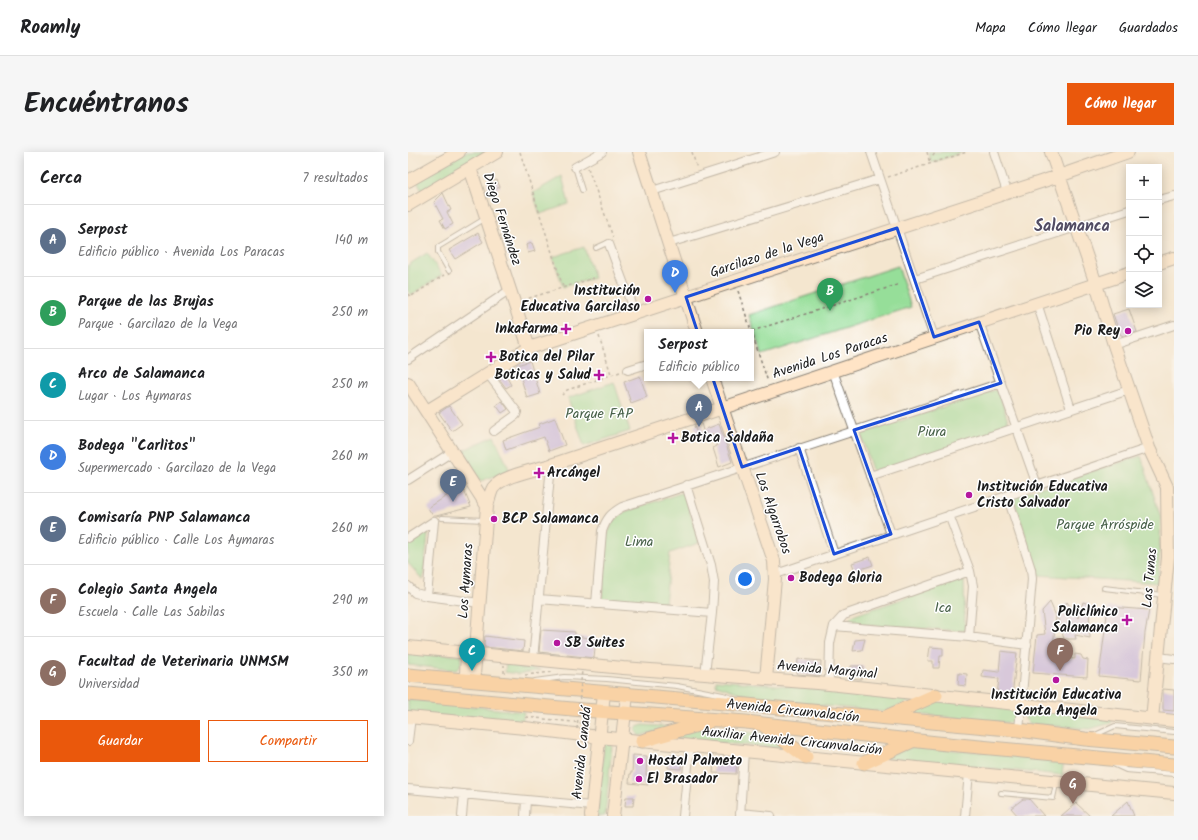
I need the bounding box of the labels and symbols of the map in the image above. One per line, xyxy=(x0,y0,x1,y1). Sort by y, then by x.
street label: Diego Fernández xyxy=(477,170,527,268)
district label: Salamanca xyxy=(1034,214,1110,239)
street label: Garcilazo de la Vega xyxy=(707,226,827,284)
pin: D xyxy=(662,260,688,293)
pin: B xyxy=(817,278,843,311)
place label: Institución Educativa Garcilaso xyxy=(521,280,641,318)
marker: Institución Educativa Garcilaso xyxy=(643,294,653,304)
place label: Inkafarma xyxy=(495,318,558,340)
place label: Pio Rey xyxy=(1074,320,1121,342)
marker: Inkafarma xyxy=(561,324,571,334)
marker: Pio Rey xyxy=(1123,326,1133,336)
street label: Avenida Los Paracas xyxy=(769,327,891,385)
place label: Botica del Pilar xyxy=(499,346,595,368)
marker: Botica del Pilar xyxy=(486,352,496,362)
place label: Boticas y Salud xyxy=(494,364,591,386)
marker: Boticas y Salud xyxy=(594,370,604,380)
pin: A xyxy=(686,394,712,427)
park label: Parque FAP xyxy=(565,403,633,425)
park label: Piura xyxy=(918,421,946,443)
place label: Botica Saldaña xyxy=(681,427,774,449)
marker: Botica Saldaña xyxy=(668,433,678,443)
place label: Arcángel xyxy=(547,462,600,484)
marker: Arcángel xyxy=(534,468,544,478)
pin: E xyxy=(440,469,466,502)
street label: Los Algarrobos xyxy=(749,469,797,557)
place label: Institución Educativa Cristo Salvador xyxy=(977,476,1108,514)
marker: Institución Educativa Cristo Salvador xyxy=(964,490,974,500)
place label: BCP Salamanca xyxy=(502,508,599,530)
marker: BCP Salamanca xyxy=(489,514,499,524)
park label: Parque Arróspide xyxy=(1056,514,1154,536)
park label: Lima xyxy=(625,531,653,553)
street label: Los Aymaras xyxy=(452,543,480,619)
street label: Las Tunas xyxy=(1136,547,1164,609)
place label: Bodega Gloria xyxy=(799,567,882,589)
your location xyxy=(735,569,755,589)
marker: Bodega Gloria xyxy=(786,573,796,583)
park label: Ica xyxy=(934,597,952,619)
place label: Policlínico Salamanca xyxy=(1052,601,1119,639)
marker: Policlínico Salamanca xyxy=(1121,614,1133,626)
place label: SB Suites xyxy=(565,632,625,654)
pin: C xyxy=(459,638,485,671)
marker: SB Suites xyxy=(552,638,562,648)
pin: F xyxy=(1047,638,1073,671)
street label: Avenida Marginal xyxy=(776,655,879,685)
marker: Institución Educativa Santa Angela xyxy=(1051,675,1061,685)
place label: Institución Educativa Santa Angela xyxy=(991,684,1121,722)
street label: Avenida Circunvalación xyxy=(726,693,860,729)
street label: Avenida Canadá xyxy=(566,704,598,801)
street label: Auxiliar Avenida Circunvalación xyxy=(701,721,883,761)
place label: Hostal Palmeto xyxy=(648,750,743,772)
marker: Hostal Palmeto xyxy=(635,756,645,766)
place label: El Brasador xyxy=(647,768,718,790)
pin: G xyxy=(1060,771,1086,804)
marker: El Brasador xyxy=(634,774,644,784)

